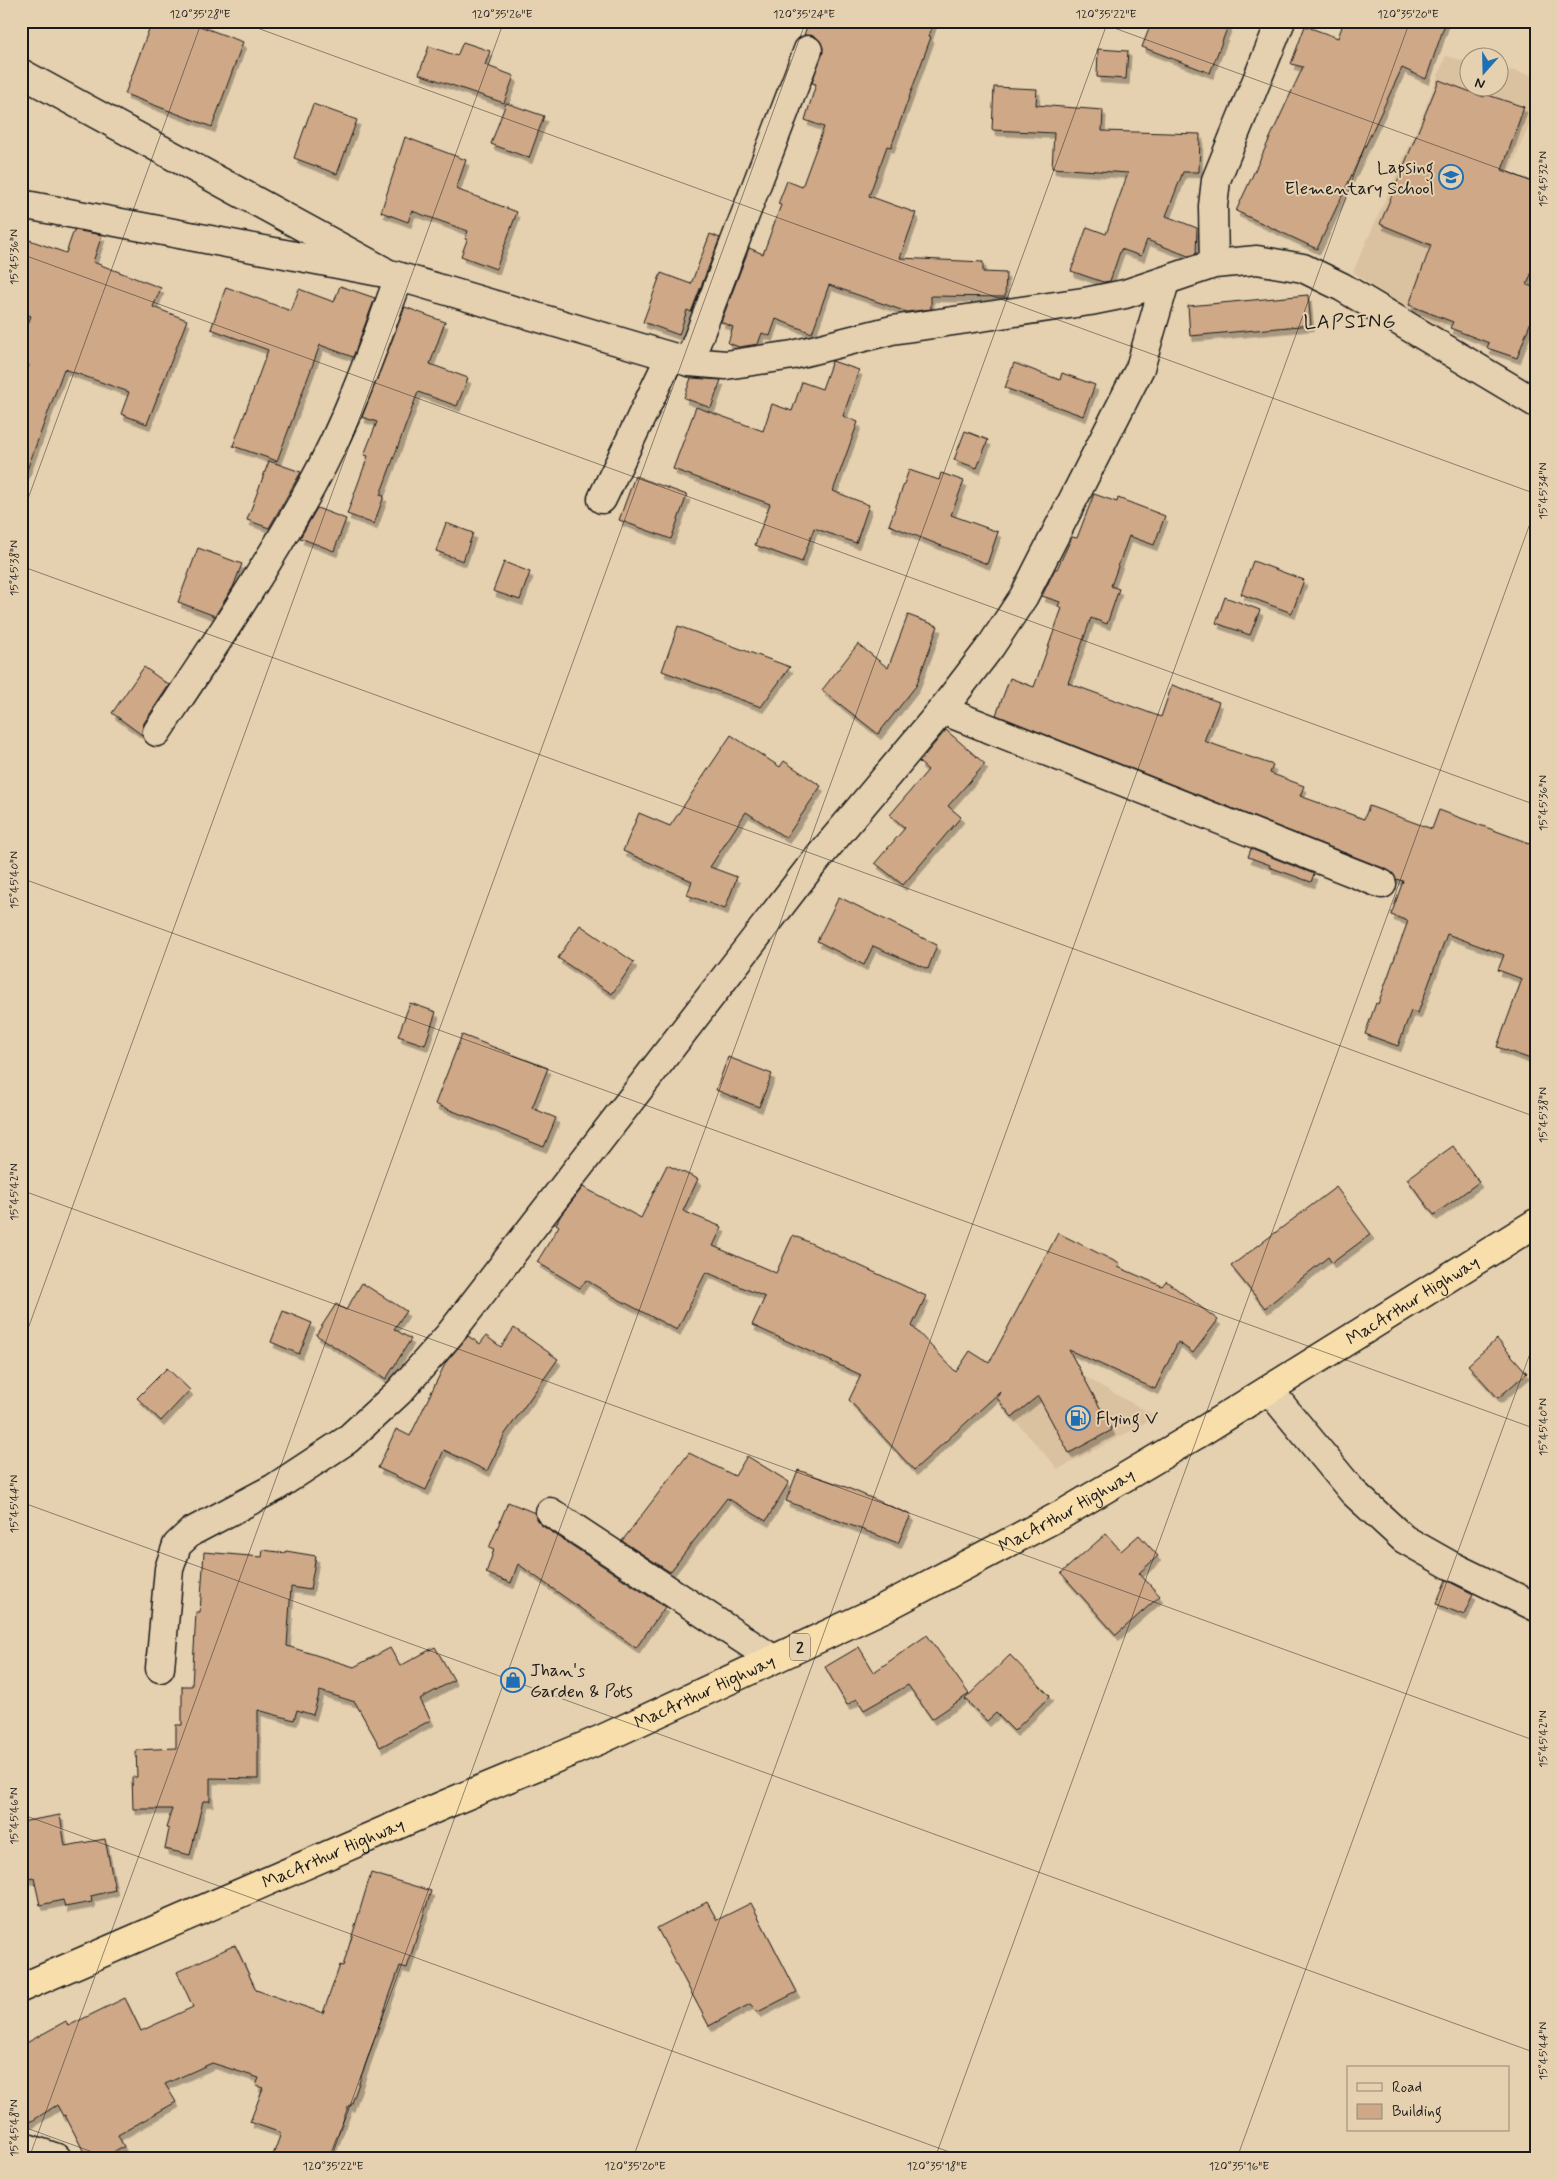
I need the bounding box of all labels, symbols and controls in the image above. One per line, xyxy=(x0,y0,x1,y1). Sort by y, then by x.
text: 120°35'28"E xyxy=(169,7,231,23)
text: 120°35'26"E xyxy=(471,7,533,23)
text: 120°35'24"E xyxy=(773,7,835,23)
text: 120°35'22"E xyxy=(1076,7,1136,23)
text: 120°35'20"E xyxy=(1377,7,1439,23)
north arrow xyxy=(1460,48,1510,98)
text: N xyxy=(1472,73,1487,93)
text: 15°45'32"N xyxy=(1536,151,1552,207)
place label: Lapsing Elementary School xyxy=(1284,156,1434,201)
school or university icon: Lapsing Elementary School xyxy=(1438,164,1464,190)
text: 15°45'36"N xyxy=(7,229,23,285)
district label: LAPSING xyxy=(1303,309,1397,336)
text: 15°45'34"N xyxy=(1536,463,1552,519)
text: 15°45'38"N xyxy=(7,540,23,596)
text: 15°45'36"N xyxy=(1536,775,1552,831)
text: 15°45'40"N xyxy=(7,851,23,909)
text: 15°45'38"N xyxy=(1536,1087,1552,1143)
text: 15°45'42"N xyxy=(7,1163,23,1221)
street label: MacArthur Highway xyxy=(1342,1250,1484,1351)
text: 15°45'40"N xyxy=(1536,1398,1552,1456)
fuel station icon: Flying V xyxy=(1065,1405,1091,1431)
place label: Flying V xyxy=(1096,1407,1159,1433)
street label: MacArthur Highway xyxy=(995,1463,1139,1559)
text: 15°45'44"N xyxy=(7,1475,23,1533)
road number: 2 xyxy=(790,1634,810,1660)
street label: MacArthur Highway xyxy=(631,1649,779,1735)
place label: Jhan's Garden & Pots xyxy=(530,1659,633,1704)
shop icon: Jhan's Garden & Pots xyxy=(500,1667,526,1693)
text: 15°45'42"N xyxy=(1536,1710,1552,1768)
text: 15°45'46"N xyxy=(7,1787,23,1845)
street label: MacArthur Highway xyxy=(259,1813,408,1895)
text: 15°45'44"N xyxy=(1536,2022,1552,2080)
legend xyxy=(1347,2066,1510,2132)
text: Road xyxy=(1392,2078,1422,2098)
text: 15°45'48"N xyxy=(7,2099,23,2157)
text: Building xyxy=(1392,2102,1442,2123)
text: 120°35'22"E xyxy=(303,2159,363,2175)
text: 120°35'20"E xyxy=(604,2159,666,2175)
text: 120°35'18"E xyxy=(907,2159,967,2175)
text: 120°35'16"E xyxy=(1209,2159,1269,2175)

